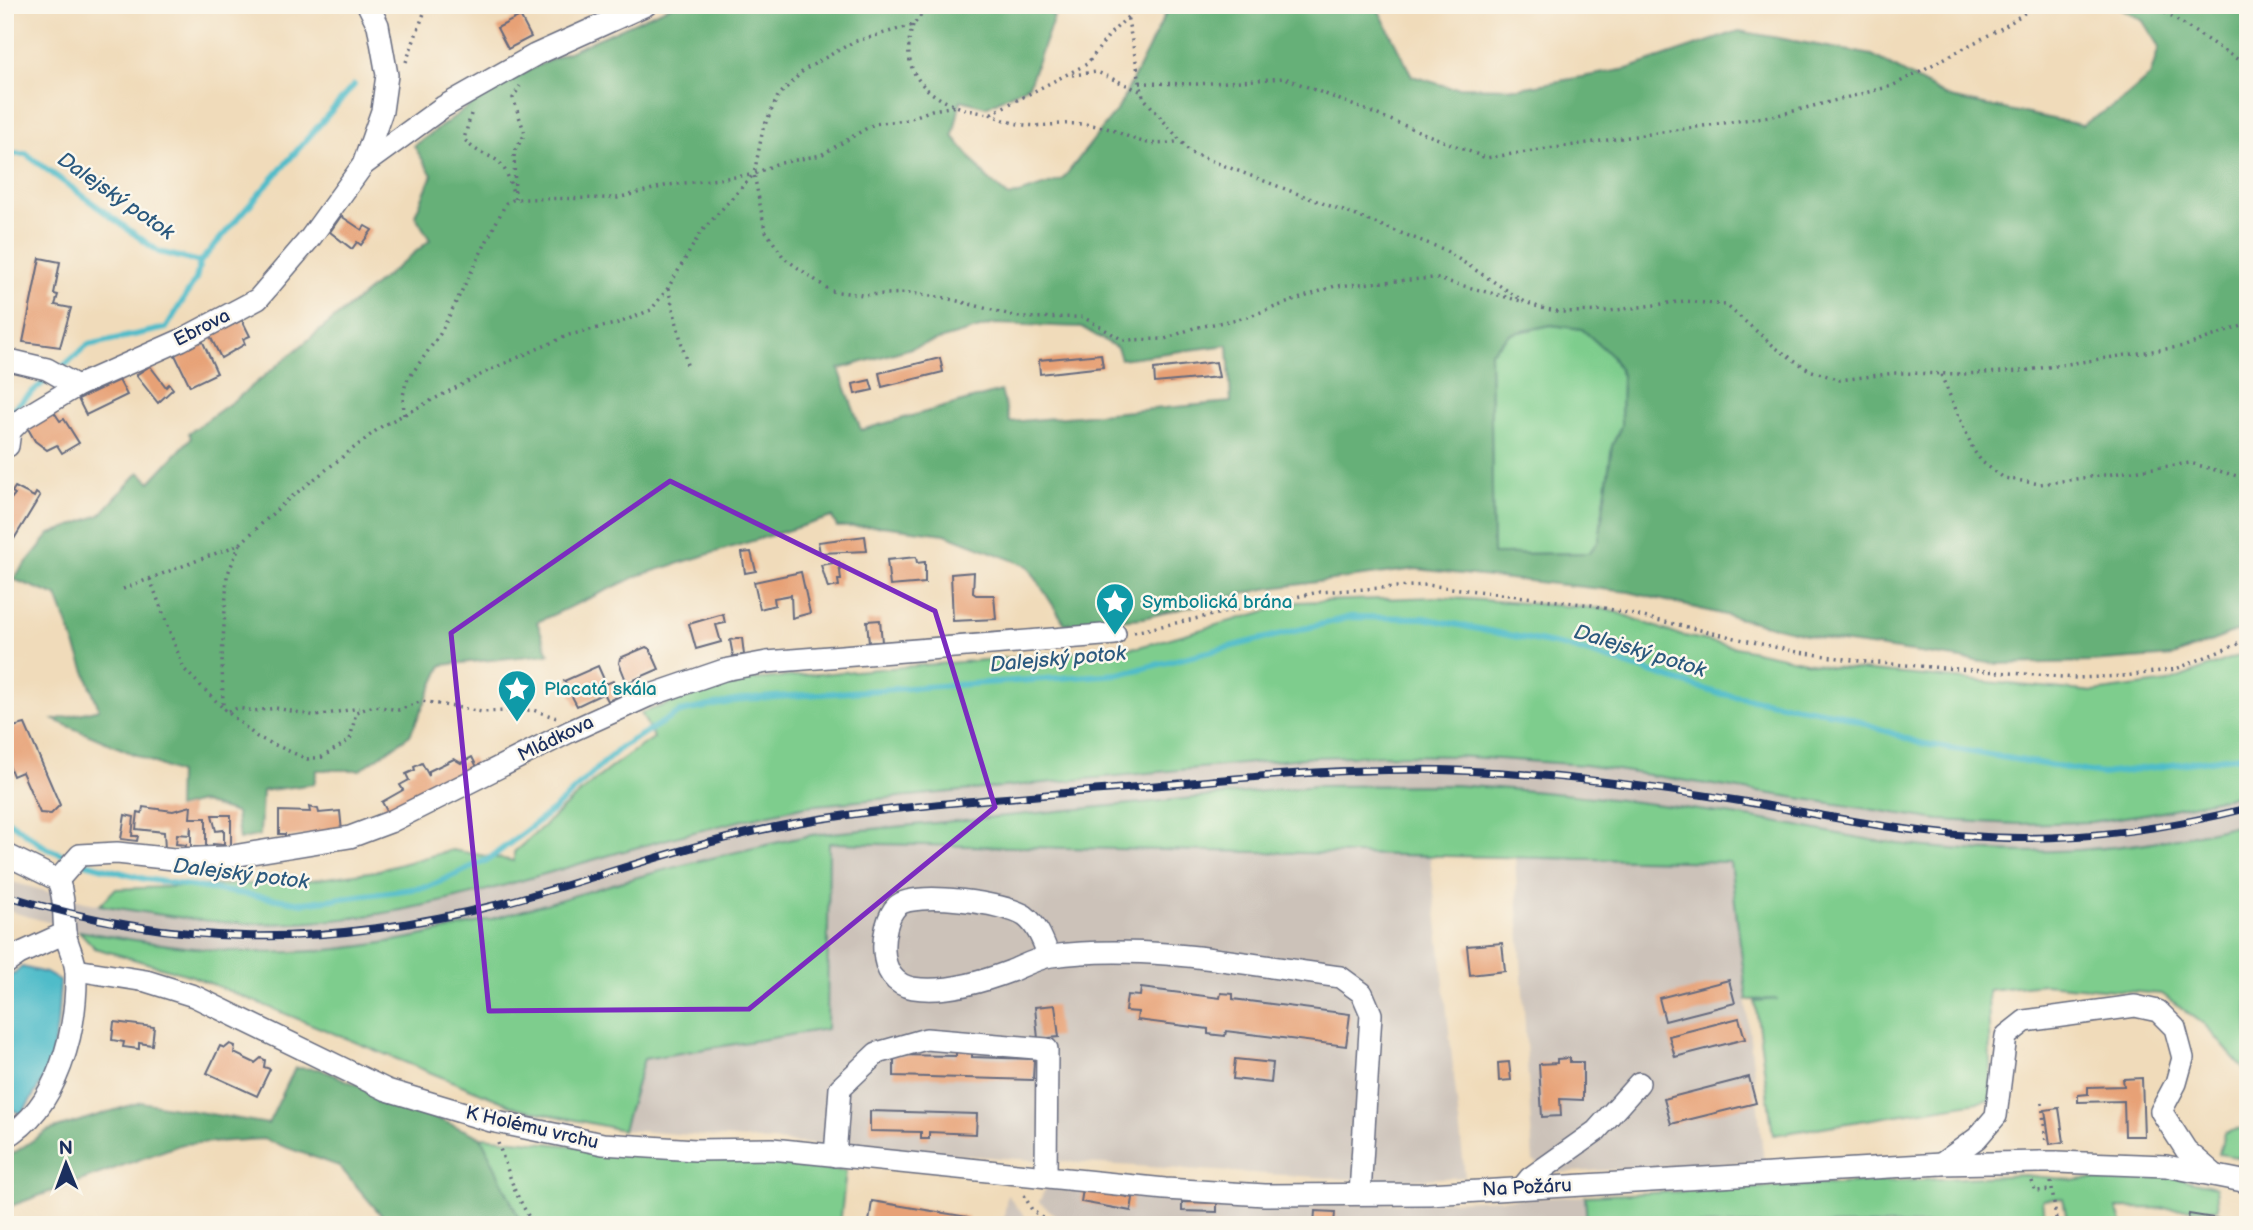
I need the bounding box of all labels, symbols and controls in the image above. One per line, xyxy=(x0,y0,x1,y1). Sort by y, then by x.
water label: Dalejský potok xyxy=(53,147,180,246)
street label: Ebrova xyxy=(170,304,234,352)
place icon: Symbolická brána xyxy=(1094,581,1136,636)
place label: Symbolická brána xyxy=(1142,591,1293,614)
water label: Dalejský potok xyxy=(1571,619,1710,683)
water label: Dalejský potok xyxy=(989,641,1128,677)
place icon: Placatá skála xyxy=(496,668,538,723)
place label: Placatá skála xyxy=(544,678,657,701)
street label: Mládkova xyxy=(514,711,598,767)
water label: Dalejský potok xyxy=(172,853,311,895)
street label: K Holému vrchu xyxy=(463,1102,601,1154)
north arrow xyxy=(32,1128,102,1198)
text: N xyxy=(58,1137,73,1160)
street label: Na Požáru xyxy=(1482,1174,1572,1202)

